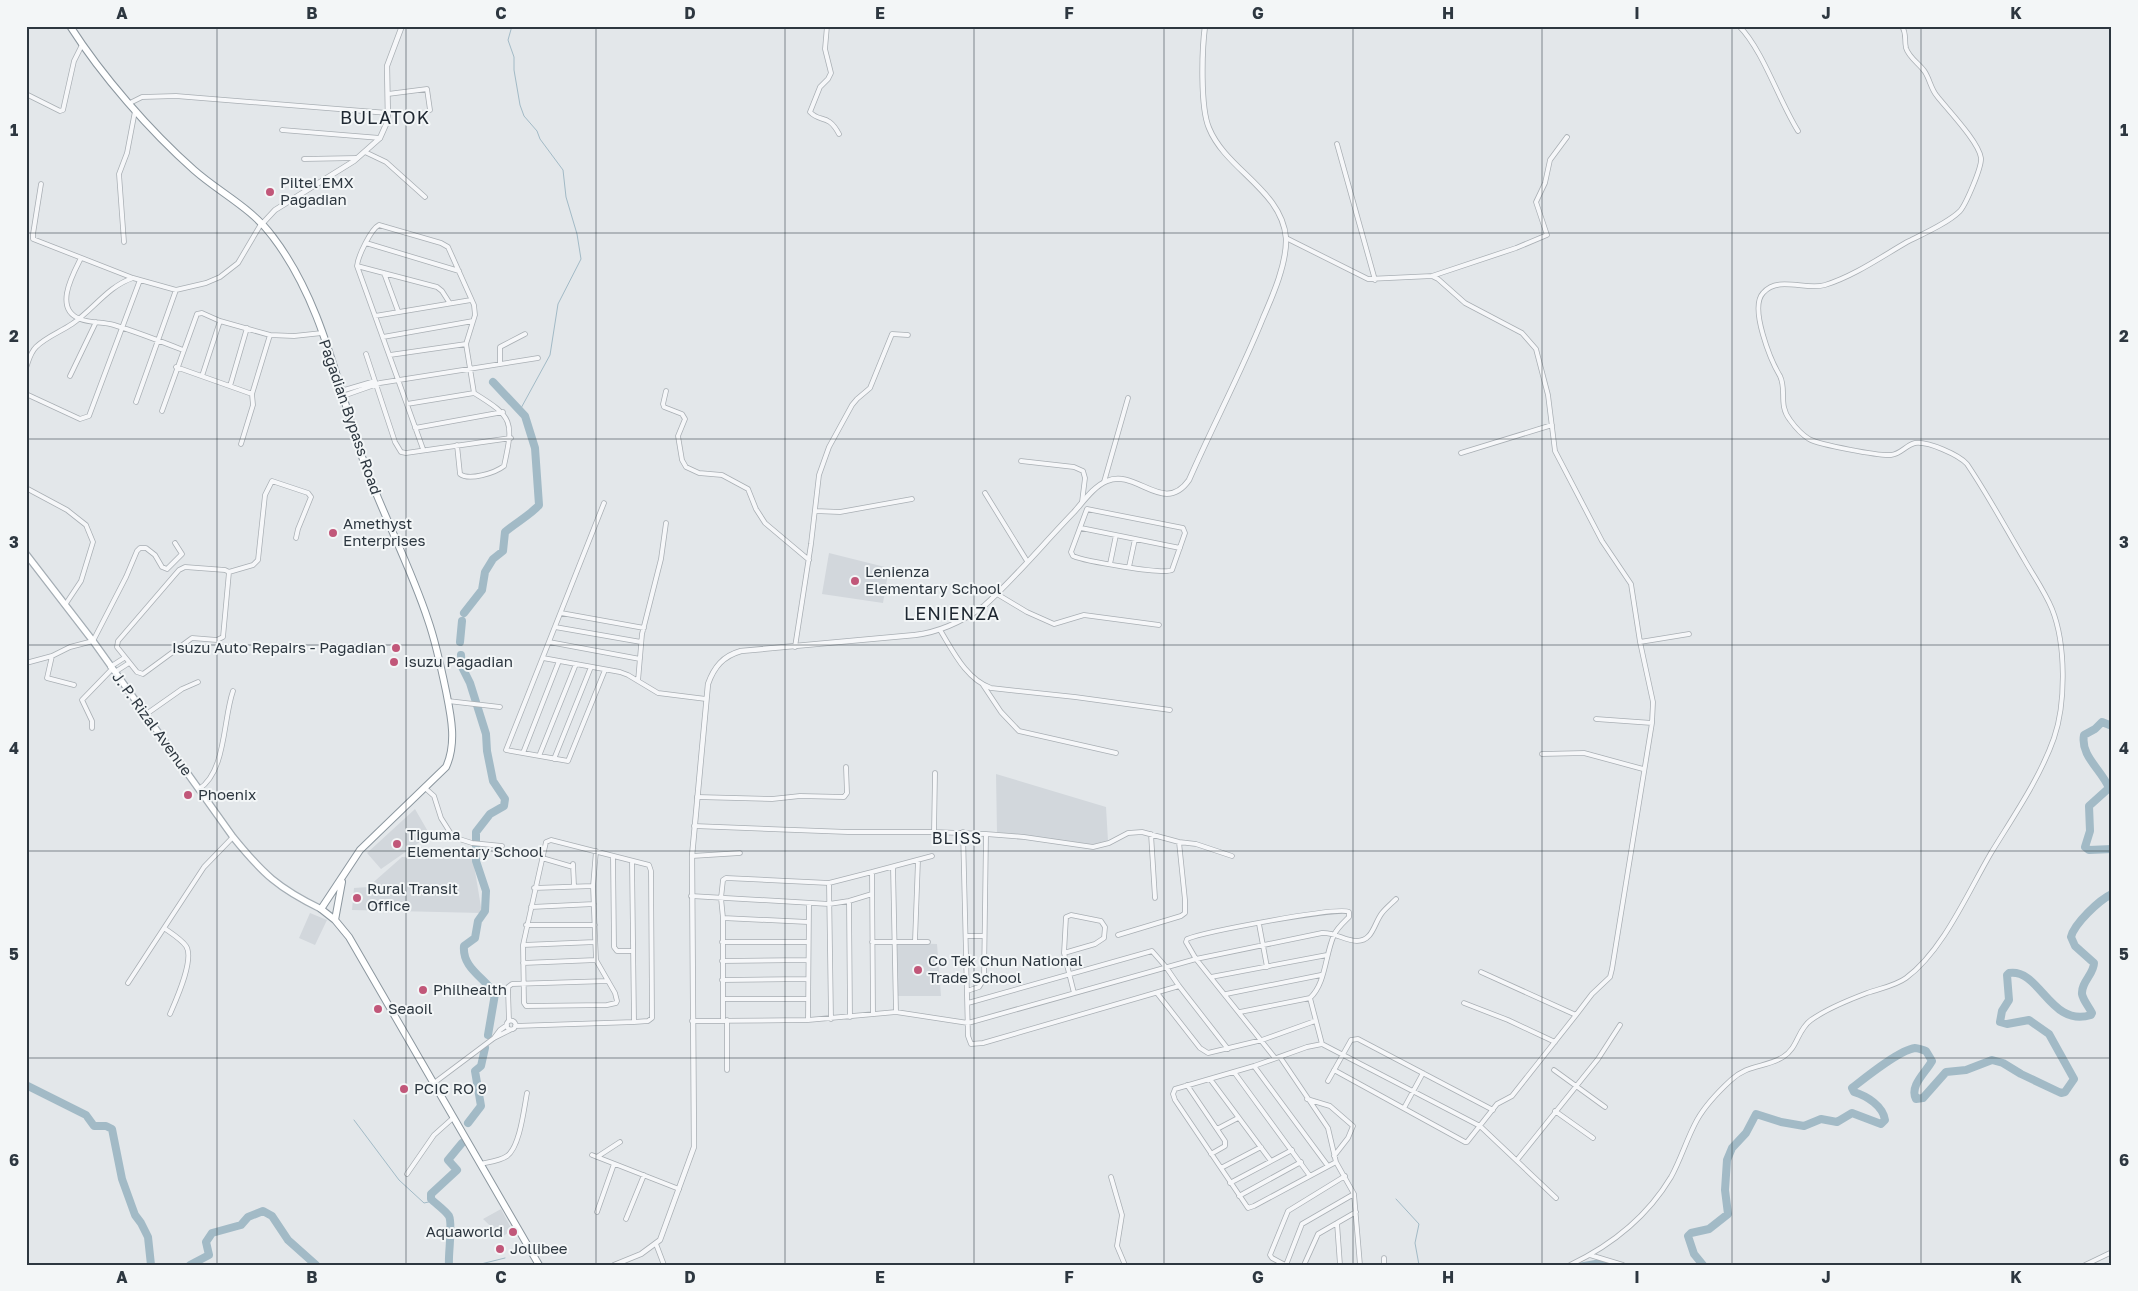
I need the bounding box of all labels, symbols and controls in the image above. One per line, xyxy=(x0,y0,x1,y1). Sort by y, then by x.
text: A xyxy=(116,3,128,23)
text: B xyxy=(306,3,318,23)
text: C xyxy=(495,3,507,23)
text: D xyxy=(684,3,696,23)
text: E xyxy=(875,3,885,23)
text: F xyxy=(1064,3,1074,23)
text: G xyxy=(1252,3,1264,23)
text: H xyxy=(1442,3,1454,23)
text: I xyxy=(1634,3,1640,23)
text: J xyxy=(1821,3,1831,23)
text: K xyxy=(2010,3,2022,23)
district label: BULATOK xyxy=(340,106,430,128)
text: 1 xyxy=(10,120,18,140)
text: 1 xyxy=(2120,120,2128,140)
place label: Piltel EMX Pagadian xyxy=(280,173,354,208)
marker: Piltel EMX Pagadian xyxy=(264,186,276,198)
text: 2 xyxy=(9,326,19,346)
text: 2 xyxy=(2119,326,2129,346)
street label: Pagadian Bypass Road xyxy=(316,337,386,497)
place label: Amethyst Enterprises xyxy=(343,514,426,549)
marker: Amethyst Enterprises xyxy=(327,527,339,539)
text: 3 xyxy=(9,532,19,552)
text: 3 xyxy=(2119,532,2129,552)
place label: Lenienza Elementary School xyxy=(865,562,1001,597)
marker: Lenienza Elementary School xyxy=(849,575,861,587)
district label: LENIENZA xyxy=(904,602,1000,624)
place label: Isuzu Auto Repairs - Pagadian xyxy=(172,638,386,656)
marker: Isuzu Auto Repairs - Pagadian xyxy=(390,642,402,654)
place label: Isuzu Pagadian xyxy=(404,652,513,670)
marker: Isuzu Pagadian xyxy=(388,656,400,668)
street label: J. P. Rizal Avenue xyxy=(109,668,197,779)
text: 4 xyxy=(9,738,19,758)
text: 4 xyxy=(2119,738,2129,758)
place label: Phoenix xyxy=(198,785,256,803)
marker: Phoenix xyxy=(182,789,194,801)
place label: Tiguma Elementary School xyxy=(407,825,543,860)
district label: BLISS xyxy=(932,828,982,848)
marker: Tiguma Elementary School xyxy=(391,838,403,850)
place label: Rural Transit Office xyxy=(367,879,458,914)
marker: Rural Transit Office xyxy=(351,892,363,904)
text: 5 xyxy=(9,944,19,964)
text: 5 xyxy=(2119,944,2129,964)
place label: Co Tek Chun National Trade School xyxy=(928,951,1083,986)
marker: Co Tek Chun National Trade School xyxy=(912,964,924,976)
place label: Philhealth xyxy=(433,980,507,998)
marker: Philhealth xyxy=(417,984,429,996)
place label: Seaoil xyxy=(388,999,433,1017)
marker: Seaoil xyxy=(372,1003,384,1015)
place label: PCIC RO 9 xyxy=(414,1079,487,1097)
marker: PCIC RO 9 xyxy=(398,1083,410,1095)
text: 6 xyxy=(9,1150,19,1170)
text: 6 xyxy=(2119,1150,2129,1170)
place label: Aquaworld xyxy=(426,1222,503,1240)
marker: Aquaworld xyxy=(507,1226,519,1238)
place label: Jollibee xyxy=(510,1239,568,1257)
marker: Jollibee xyxy=(494,1243,506,1255)
text: A xyxy=(116,1267,128,1287)
text: B xyxy=(306,1267,318,1287)
text: C xyxy=(495,1267,507,1287)
text: D xyxy=(684,1267,696,1287)
text: E xyxy=(875,1267,885,1287)
text: F xyxy=(1064,1267,1074,1287)
text: G xyxy=(1252,1267,1264,1287)
text: H xyxy=(1442,1267,1454,1287)
text: I xyxy=(1634,1267,1640,1287)
text: J xyxy=(1821,1267,1831,1287)
text: K xyxy=(2010,1267,2022,1287)

